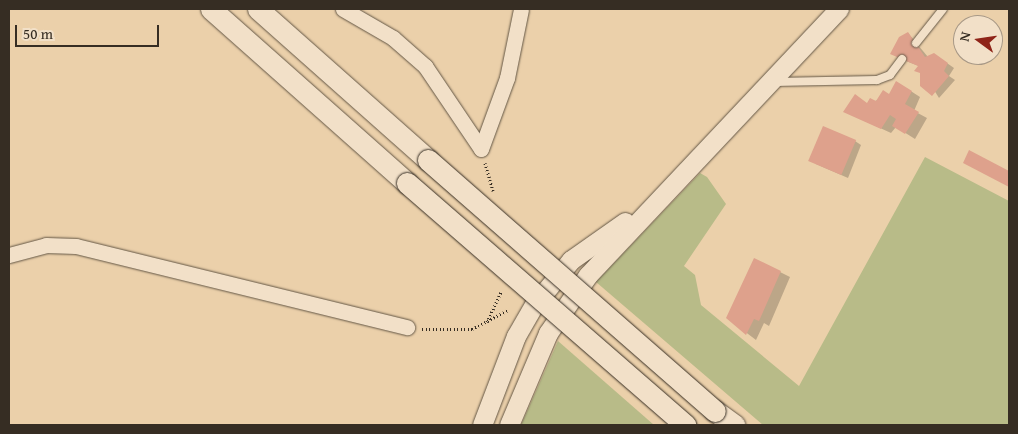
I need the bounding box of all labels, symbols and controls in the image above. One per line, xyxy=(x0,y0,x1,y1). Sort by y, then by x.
scale bar xyxy=(18,15,161,47)
north arrow xyxy=(953,15,1003,65)
text: 50 m xyxy=(23,23,53,44)
text: N xyxy=(954,30,975,44)

